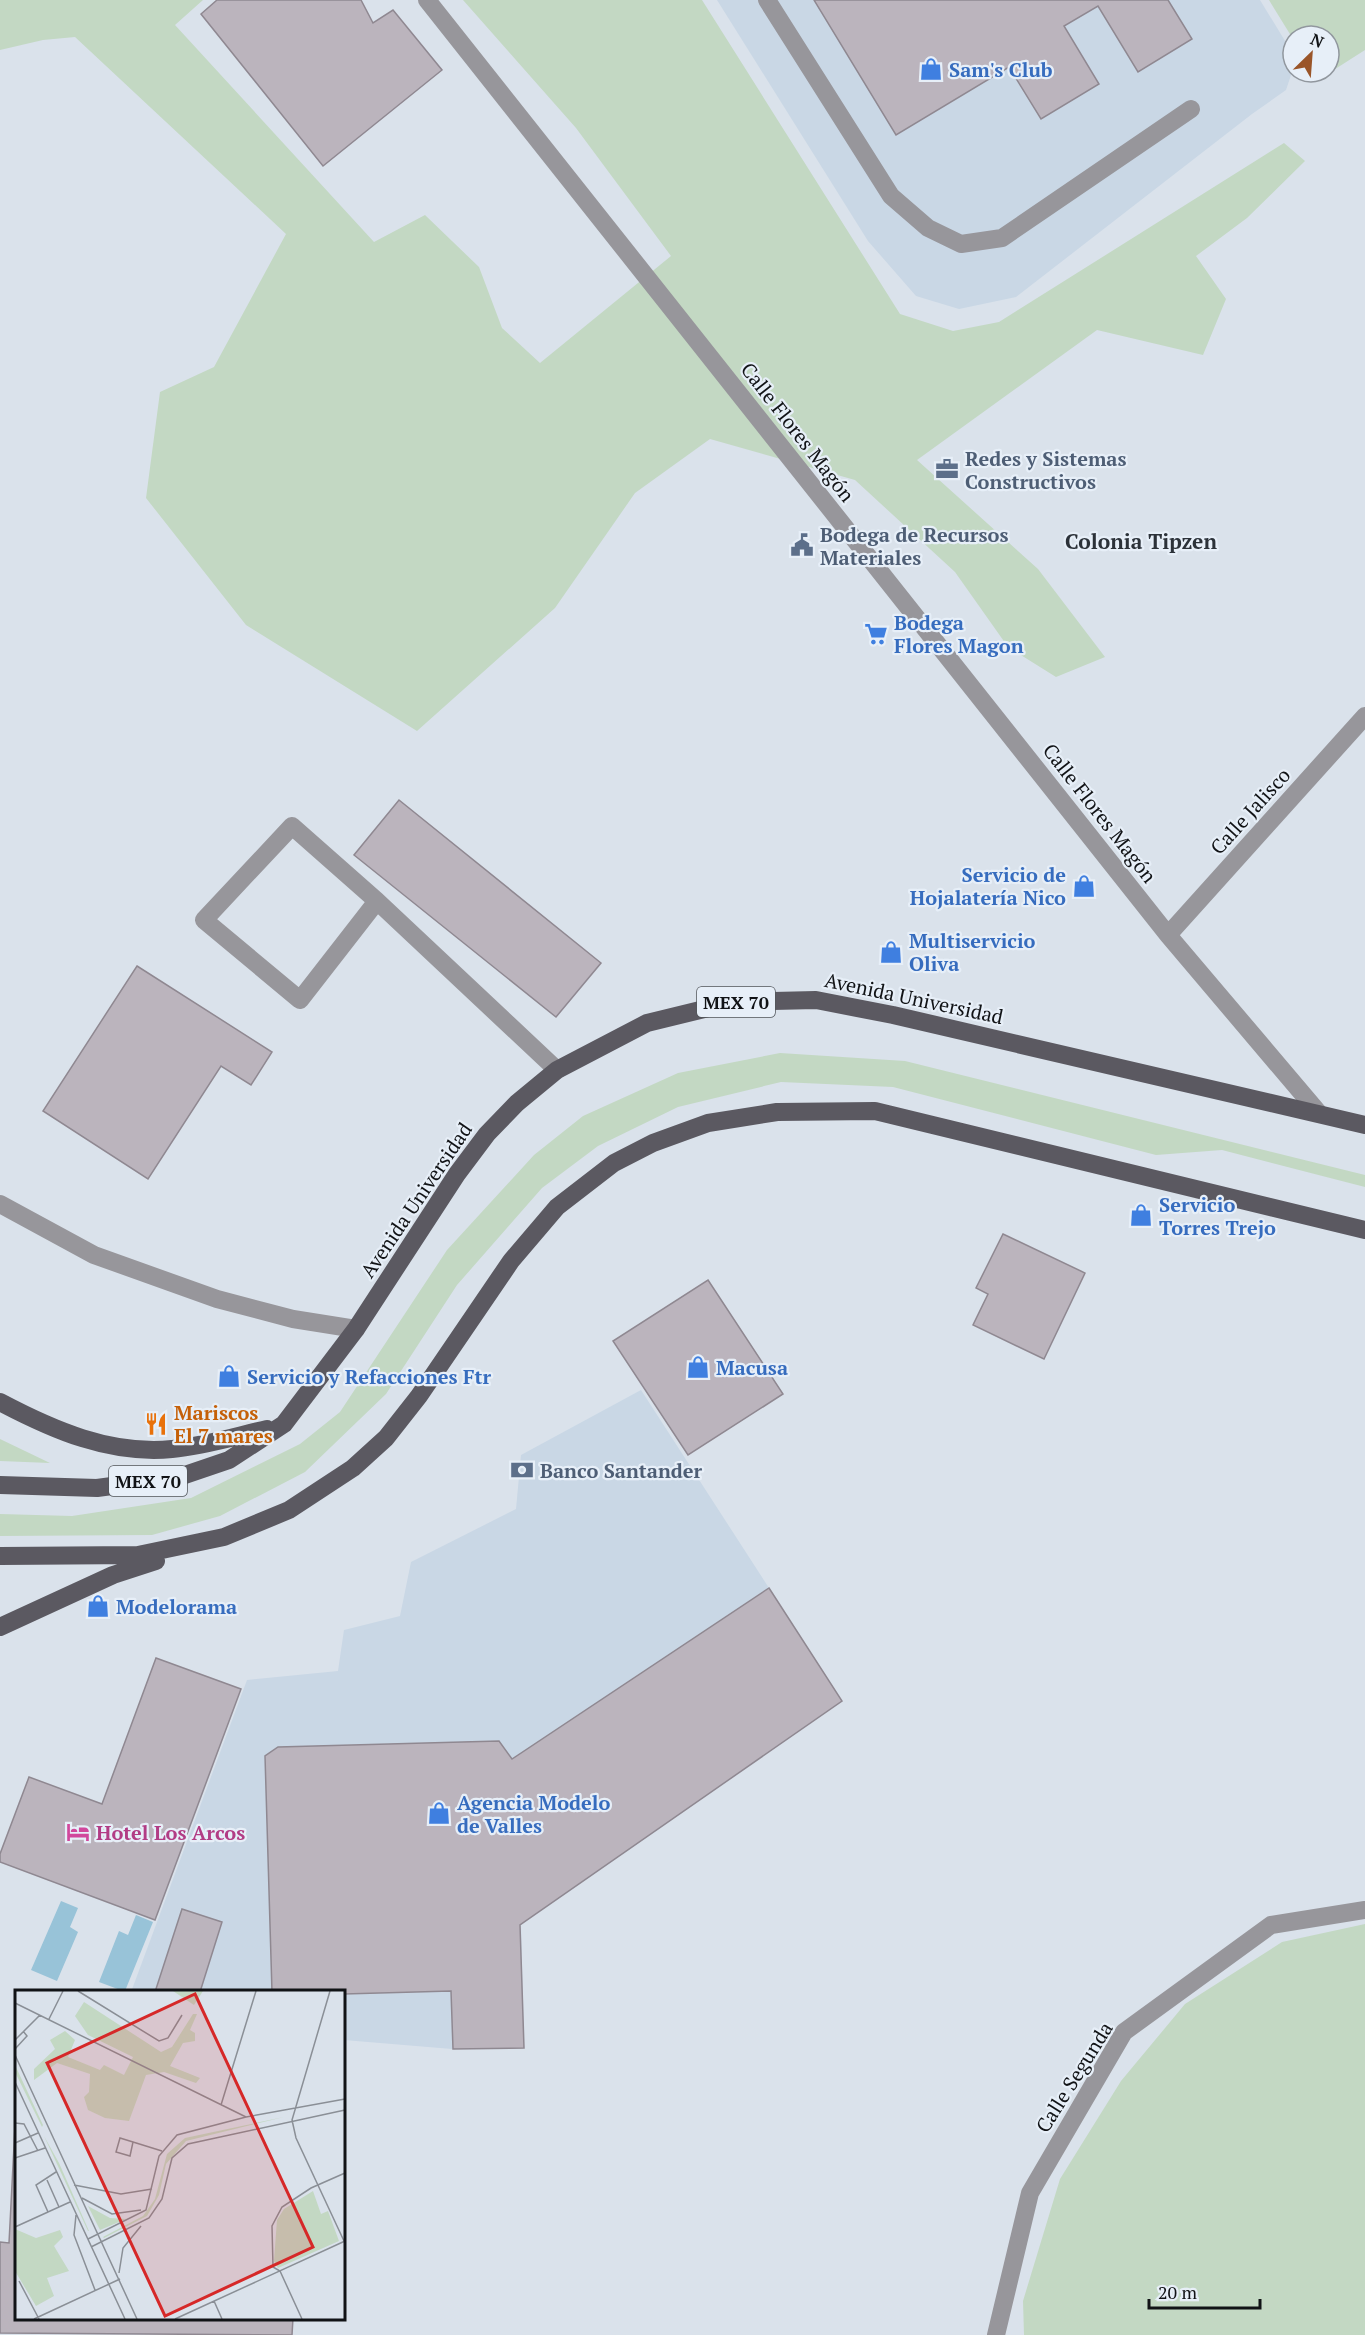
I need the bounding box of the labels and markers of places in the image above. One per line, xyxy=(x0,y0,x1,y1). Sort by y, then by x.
shop icon: Sam's Club xyxy=(918,56,944,82)
place label: Sam's Club xyxy=(949,56,1053,83)
place label: Redes y Sistemas Constructivos xyxy=(965,445,1127,495)
office icon: Redes y Sistemas Constructivos xyxy=(934,456,960,482)
place label: Bodega de Recursos Materiales xyxy=(820,521,1008,571)
public building icon: Bodega de Recursos Materiales xyxy=(789,532,815,558)
place label: Bodega Flores Magon xyxy=(894,609,1024,659)
supermarket icon: Bodega Flores Magon xyxy=(863,621,889,647)
place label: Servicio de Hojalatería Nico xyxy=(910,861,1066,911)
shop icon: Servicio de Hojalatería Nico xyxy=(1071,873,1097,899)
place label: Multiservicio Oliva xyxy=(909,927,1036,977)
shop icon: Multiservicio Oliva xyxy=(878,939,904,965)
place label: Servicio Torres Trejo xyxy=(1159,1191,1276,1241)
shop icon: Servicio Torres Trejo xyxy=(1128,1202,1154,1228)
shop icon: Macusa xyxy=(685,1354,711,1380)
place label: Macusa xyxy=(716,1354,788,1381)
shop icon: Servicio y Refacciones Ftr xyxy=(216,1363,242,1389)
place label: Servicio y Refacciones Ftr xyxy=(247,1363,491,1390)
place label: Mariscos El 7 mares xyxy=(174,1399,273,1449)
restaurant icon: Mariscos El 7 mares xyxy=(143,1411,169,1437)
bank icon: Banco Santander xyxy=(509,1457,535,1483)
place label: Banco Santander xyxy=(540,1457,703,1484)
shop icon: Modelorama xyxy=(85,1593,111,1619)
place label: Modelorama xyxy=(116,1593,237,1620)
place label: Agencia Modelo de Valles xyxy=(457,1789,610,1839)
shop icon: Agencia Modelo de Valles xyxy=(426,1800,452,1826)
hotel icon: Hotel Los Arcos xyxy=(65,1819,91,1845)
place label: Hotel Los Arcos xyxy=(96,1819,245,1846)

